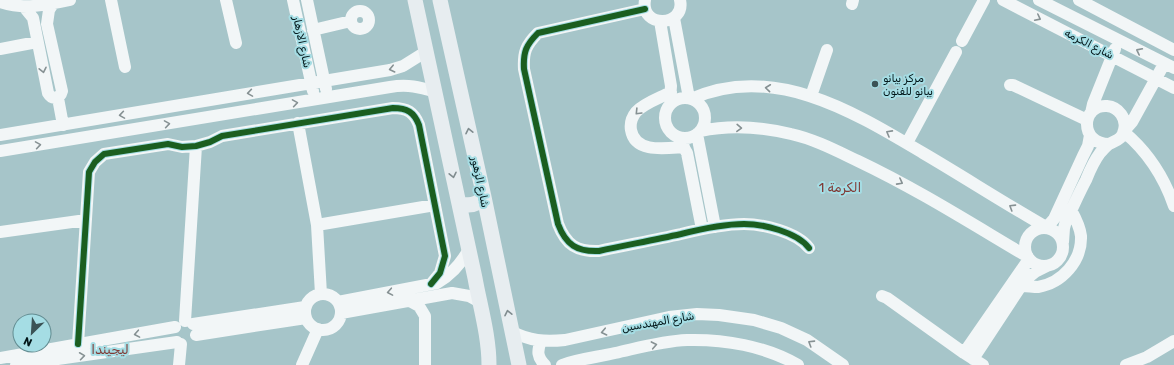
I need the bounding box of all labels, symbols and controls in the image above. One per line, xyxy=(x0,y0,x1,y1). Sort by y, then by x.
one-way arrow xyxy=(1034,13,1041,21)
street label: شارع الازهار xyxy=(288,14,314,69)
street label: شارع الكرمه xyxy=(1061,26,1116,64)
one-way arrow xyxy=(1136,48,1143,56)
one-way arrow xyxy=(389,64,396,73)
one-way arrow xyxy=(38,67,46,73)
place label: مركز بيانو بيانو للفنون xyxy=(883,72,933,99)
marker: مركز بيانو بيانو للفنون xyxy=(870,79,880,89)
one-way arrow xyxy=(765,83,771,92)
one-way arrow xyxy=(247,88,253,97)
one-way arrow xyxy=(292,99,298,108)
one-way arrow xyxy=(635,107,643,115)
one-way arrow xyxy=(119,110,125,119)
one-way arrow xyxy=(164,120,170,129)
one-way arrow xyxy=(736,123,742,132)
one-way arrow xyxy=(466,128,474,134)
one-way arrow xyxy=(886,130,893,138)
one-way arrow xyxy=(35,141,42,150)
street label: شارع الزهور xyxy=(466,154,492,209)
one-way arrow xyxy=(448,172,456,178)
one-way arrow xyxy=(896,177,903,185)
district label: الكرمة 1 xyxy=(819,180,861,196)
one-way arrow xyxy=(1009,205,1016,212)
one-way arrow xyxy=(387,287,393,296)
street label: شارع المهندسين xyxy=(621,309,696,337)
one-way arrow xyxy=(504,310,512,316)
north arrow xyxy=(12,313,52,353)
one-way arrow xyxy=(601,327,607,335)
one-way arrow xyxy=(133,329,140,338)
text: N xyxy=(22,334,34,349)
one-way arrow xyxy=(808,340,815,348)
one-way arrow xyxy=(651,341,657,349)
district label: ليجيندا xyxy=(91,342,129,357)
one-way arrow xyxy=(79,352,85,361)

